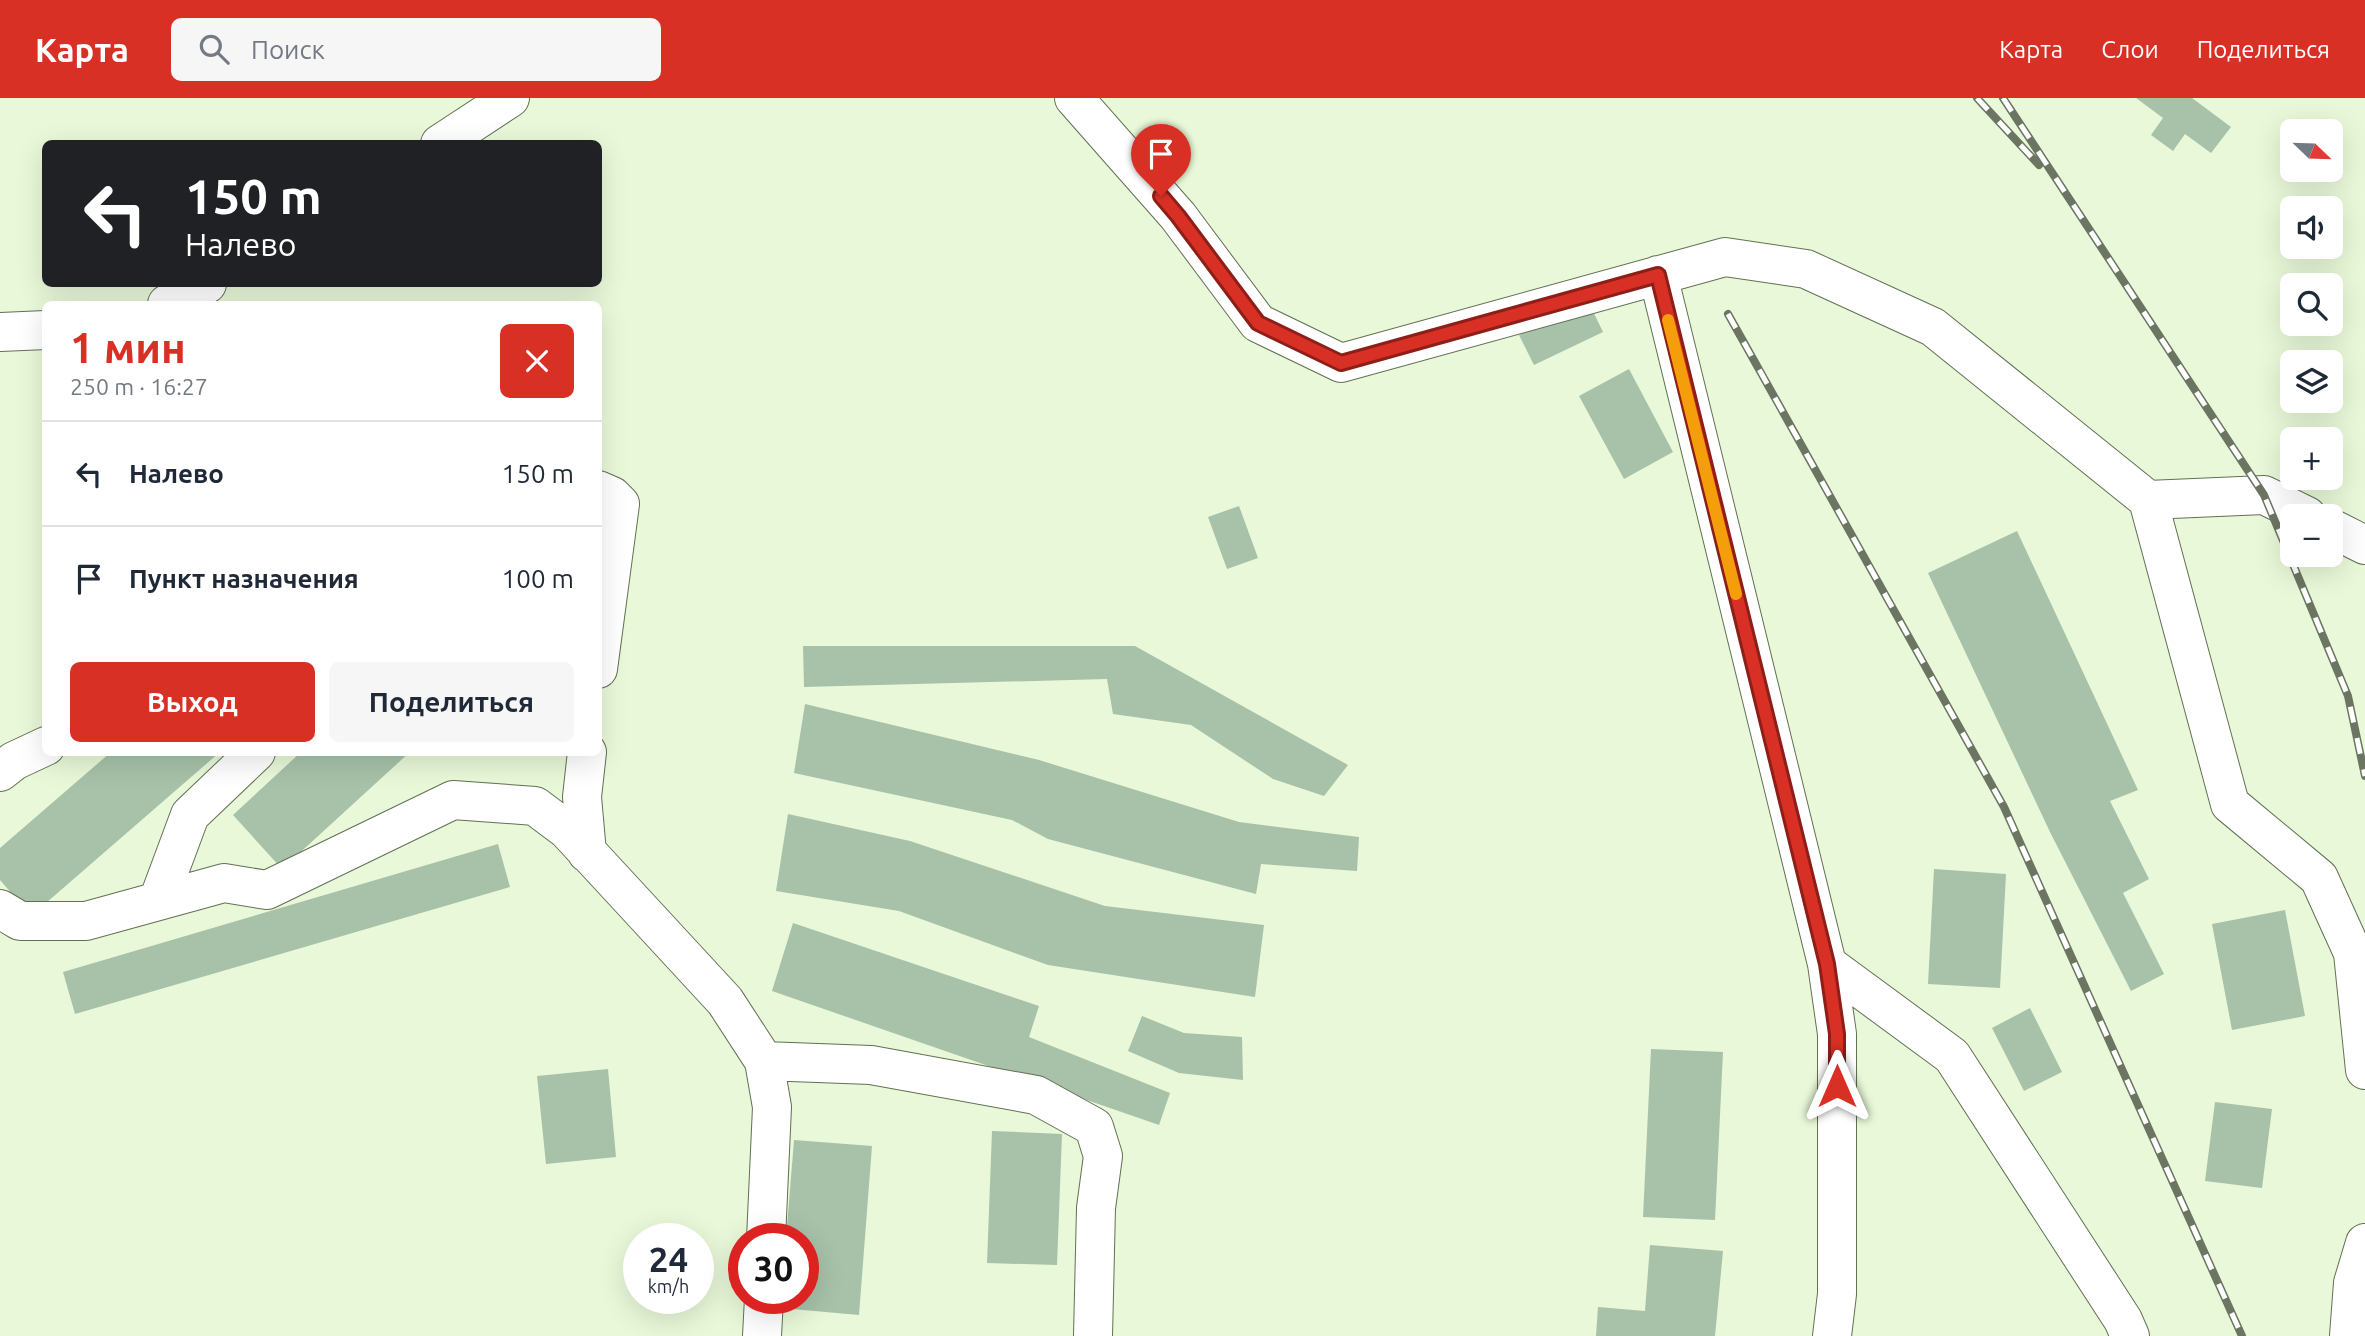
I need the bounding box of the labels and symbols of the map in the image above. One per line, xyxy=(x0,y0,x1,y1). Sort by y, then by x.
north arrow xyxy=(2280,119,2343,182)
pin xyxy=(1131,124,1191,196)
position arrow xyxy=(1800,1049,1874,1123)
speed limit sign: 30 xyxy=(728,1223,819,1314)

